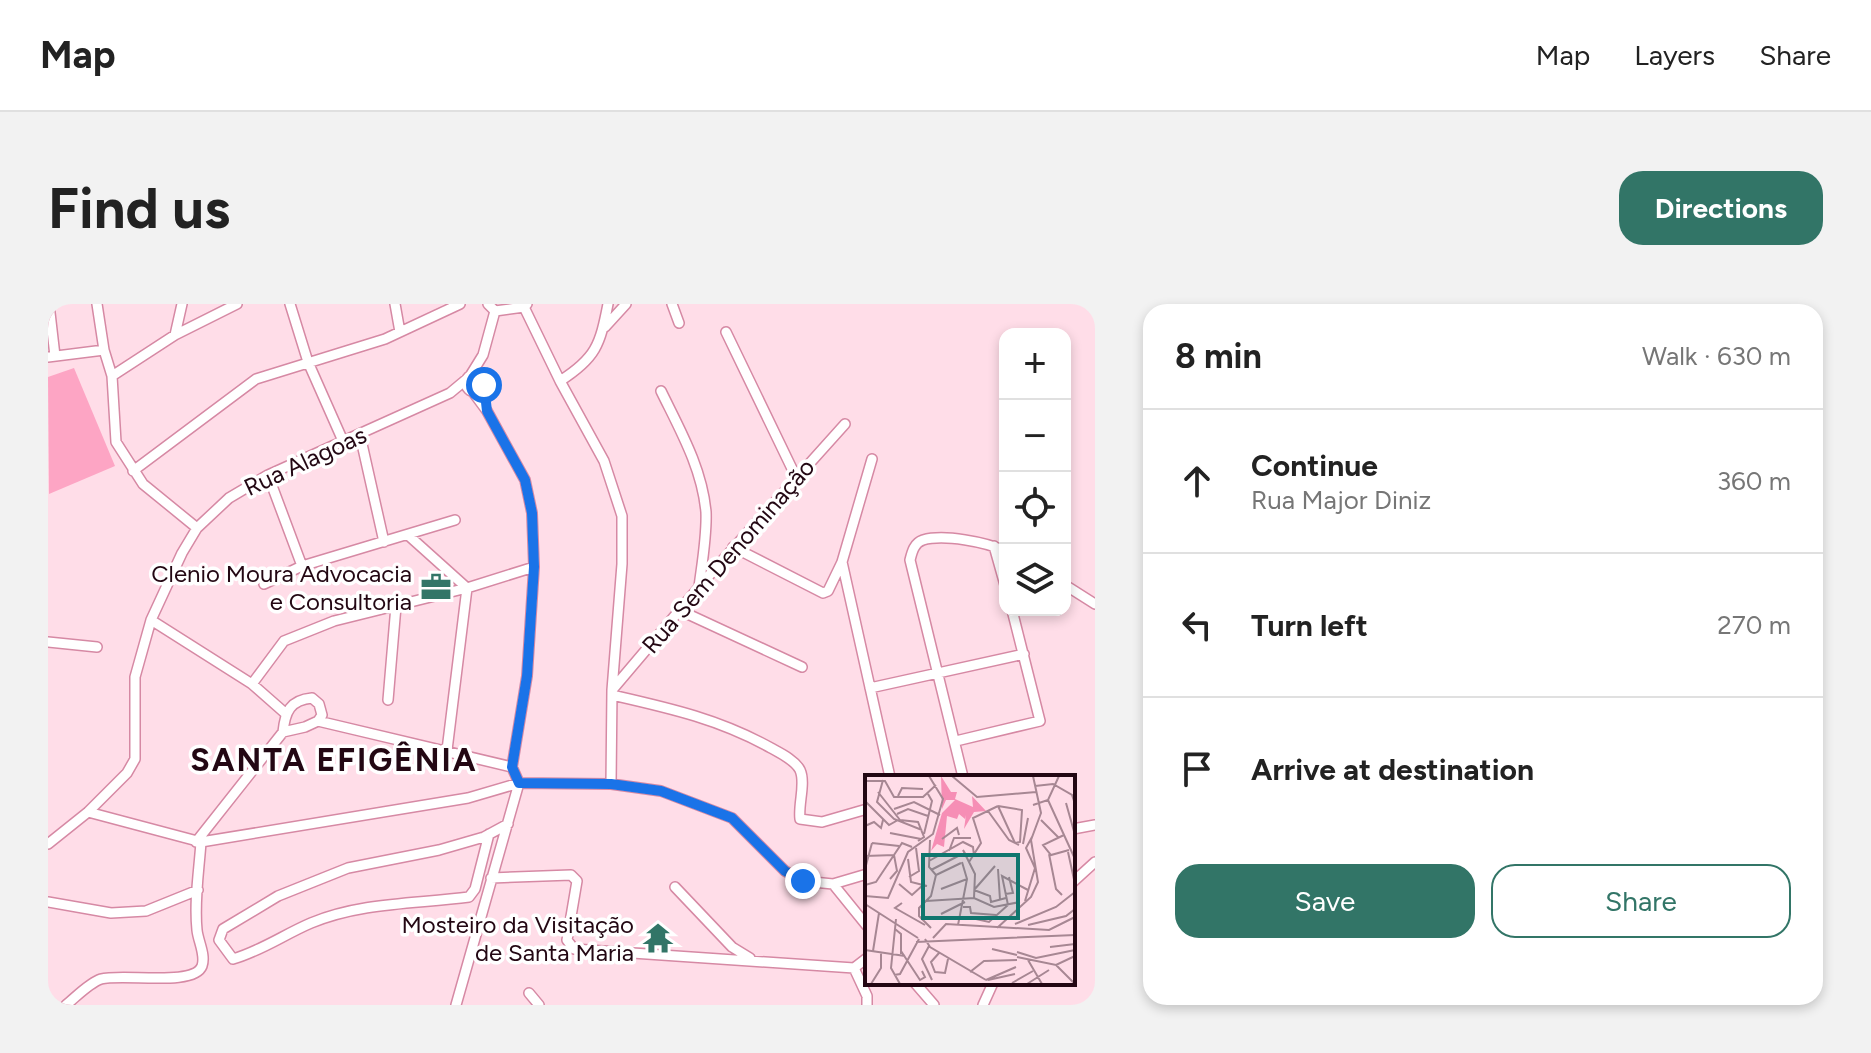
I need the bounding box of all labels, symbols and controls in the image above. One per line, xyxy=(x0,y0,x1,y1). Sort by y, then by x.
text: Map xyxy=(40,32,116,78)
text: Map xyxy=(1536,38,1590,72)
text: Layers xyxy=(1634,38,1715,72)
text: Share xyxy=(1759,38,1831,72)
button: Directions xyxy=(1619,171,1823,245)
text: Find us xyxy=(48,175,230,242)
map controls xyxy=(999,328,1071,616)
button: + xyxy=(999,328,1071,400)
text: 8 min xyxy=(1175,336,1262,377)
text: Walk · 630 m xyxy=(1642,340,1791,372)
route start xyxy=(466,367,502,403)
button: − xyxy=(999,400,1071,472)
street label: Rua Alagoas xyxy=(239,420,371,502)
text: Continue xyxy=(1251,447,1378,484)
street label: Rua Sem Denominação xyxy=(636,453,820,659)
icon: ahead xyxy=(1175,459,1219,503)
text: 360 m xyxy=(1717,465,1791,497)
button: locate xyxy=(999,472,1071,544)
text: Rua Major Diniz xyxy=(1251,484,1431,516)
button: layers xyxy=(999,544,1071,616)
place label: Clenio Moura Advocacia e Consultoria xyxy=(151,559,412,616)
office icon: Clenio Moura Advocacia e Consultoria xyxy=(419,570,453,604)
icon: left xyxy=(1175,603,1219,647)
text: Turn left xyxy=(1251,607,1368,644)
text: 270 m xyxy=(1717,609,1791,641)
district label: SANTA EFIGÊNIA xyxy=(190,741,478,779)
icon: arrive xyxy=(1175,747,1219,791)
text: Arrive at destination xyxy=(1251,751,1534,788)
inset map xyxy=(865,775,1075,985)
route end xyxy=(785,863,821,899)
button: Save xyxy=(1175,864,1475,938)
button: Share xyxy=(1491,864,1791,938)
place label: Mosteiro da Visitação de Santa Maria xyxy=(401,910,634,967)
temple icon: Mosteiro da Visitação de Santa Maria xyxy=(641,921,675,955)

